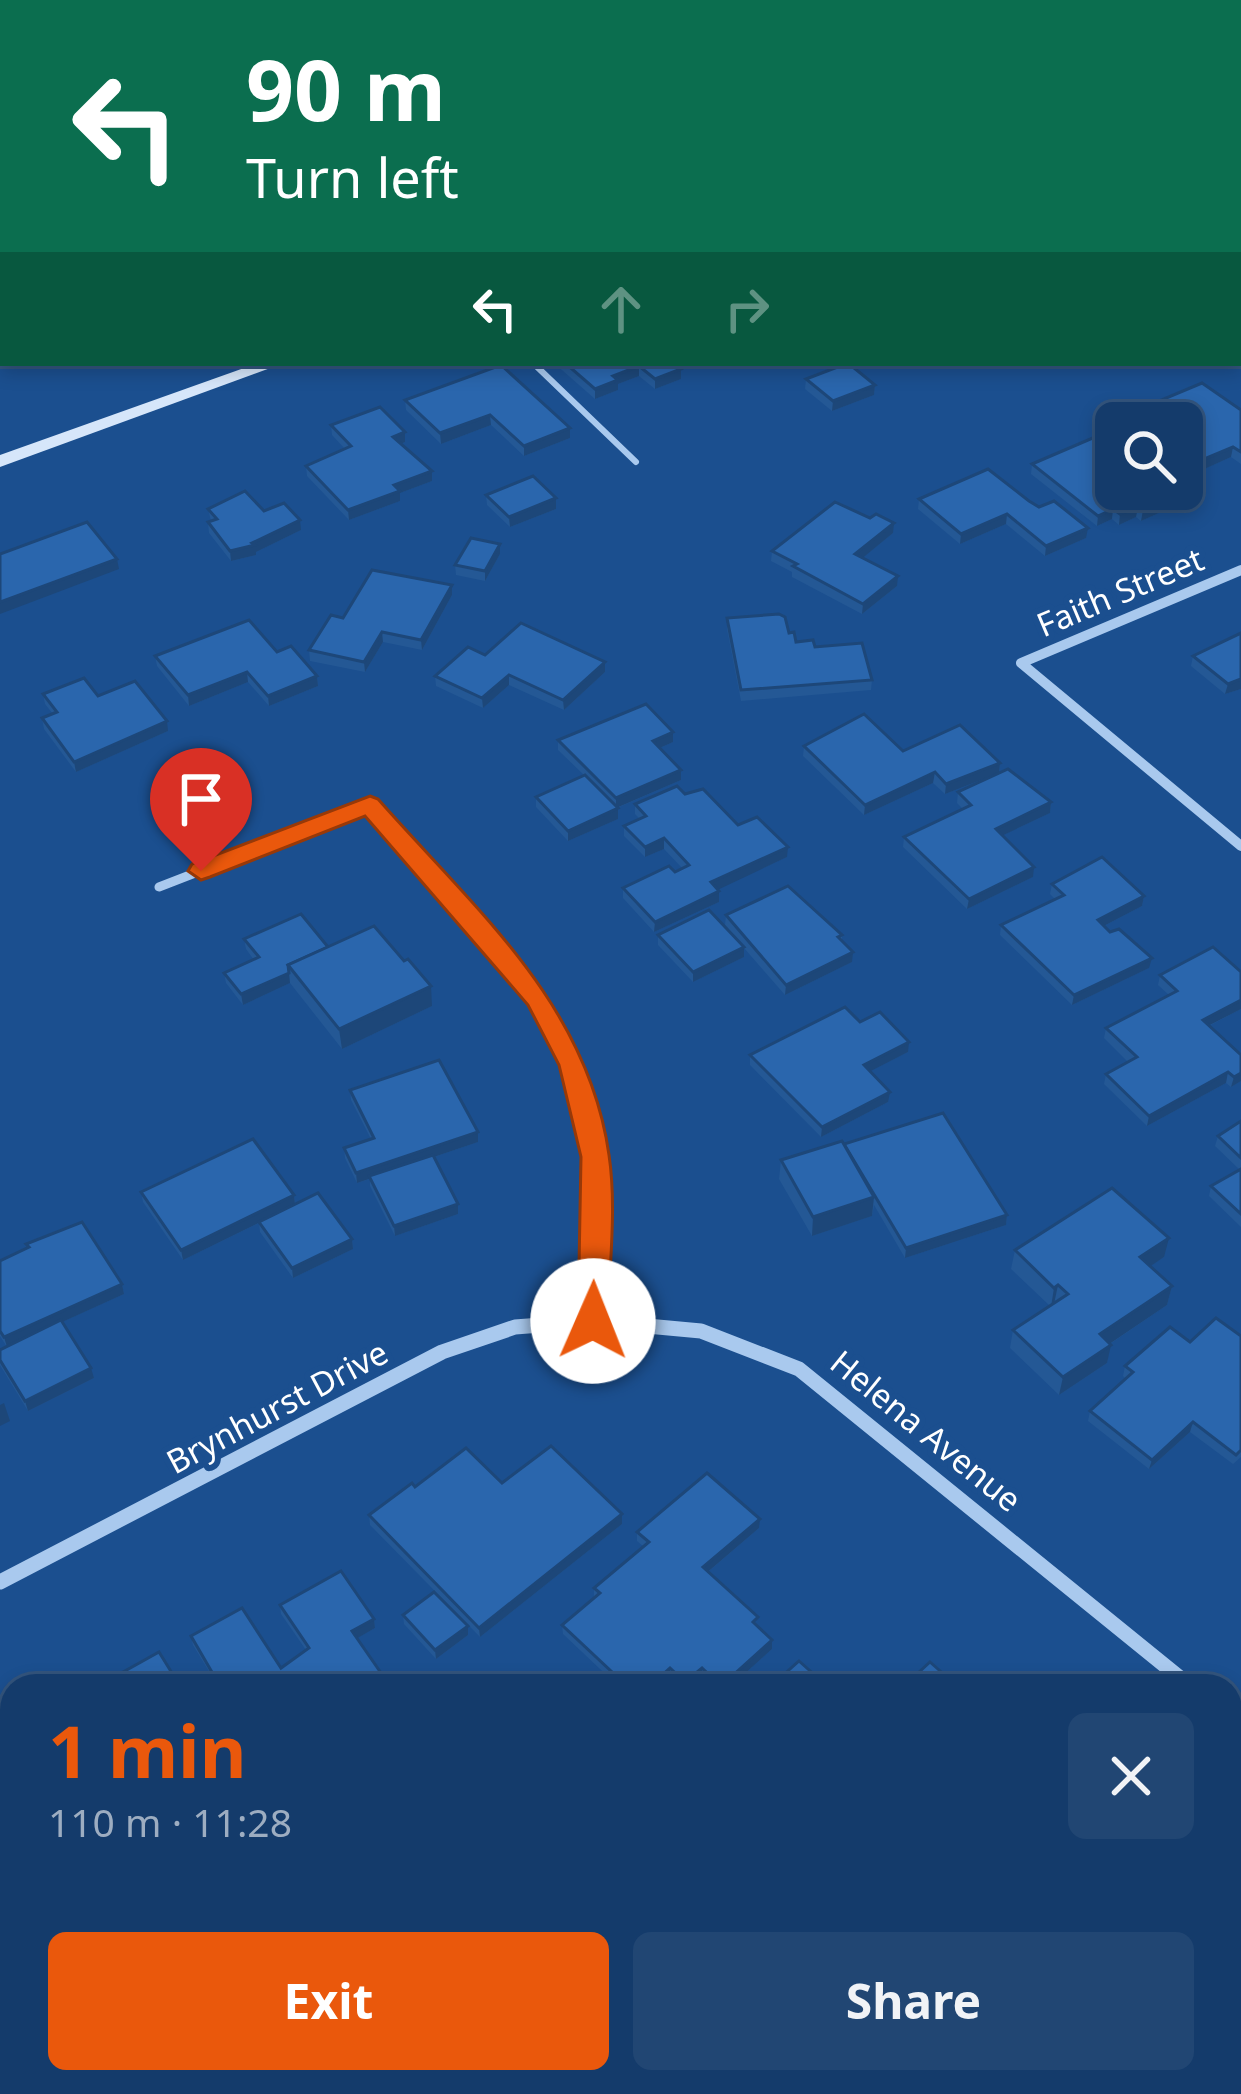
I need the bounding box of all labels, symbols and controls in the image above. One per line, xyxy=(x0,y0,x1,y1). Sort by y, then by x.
text: 90 m xyxy=(246,31,446,146)
icon: left xyxy=(48,48,204,204)
text: Turn left xyxy=(246,140,459,214)
icon: left xyxy=(462,276,528,342)
icon: ahead xyxy=(588,276,654,342)
icon: right xyxy=(714,276,780,342)
map controls xyxy=(1095,402,1203,510)
button: search xyxy=(1095,402,1203,510)
street label: Faith Street xyxy=(1029,536,1210,647)
pin xyxy=(150,748,252,871)
icon: arrive xyxy=(168,766,234,832)
position arrow xyxy=(530,1258,656,1384)
street label: Brynhurst Drive xyxy=(158,1329,395,1484)
street label: Helena Avenue xyxy=(821,1340,1031,1522)
text: 1 min xyxy=(48,1701,246,1799)
button: close xyxy=(1068,1713,1194,1839)
text: 110 m · 11:28 xyxy=(48,1795,292,1848)
button: Exit xyxy=(48,1932,609,2070)
button: Share xyxy=(633,1932,1194,2070)

